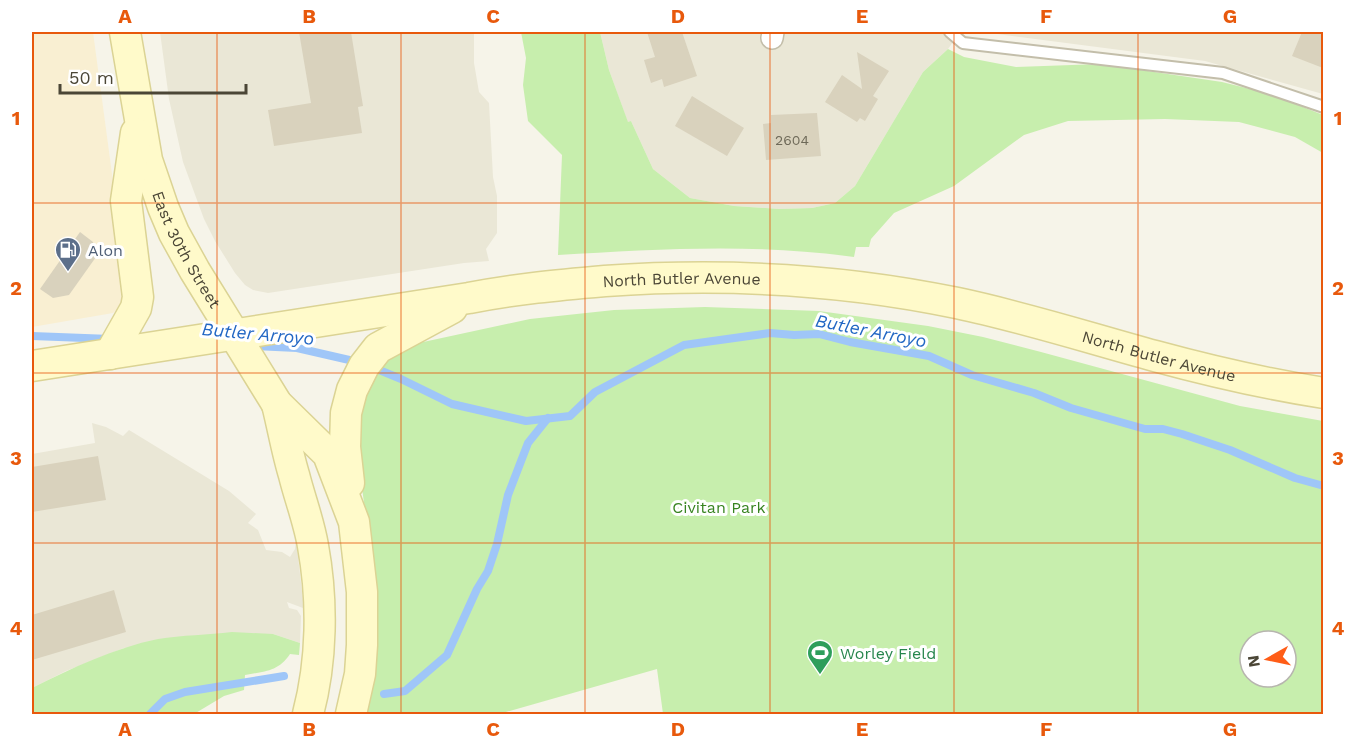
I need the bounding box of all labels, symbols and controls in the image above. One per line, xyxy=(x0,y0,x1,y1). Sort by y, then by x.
text: A xyxy=(118,4,132,28)
text: B xyxy=(302,4,316,28)
text: C xyxy=(486,4,500,28)
text: D xyxy=(671,4,685,28)
text: E xyxy=(856,4,868,28)
text: F xyxy=(1040,4,1052,28)
text: G xyxy=(1223,4,1237,28)
scale bar xyxy=(60,57,246,95)
text: 50 m xyxy=(69,67,114,88)
text: 1 xyxy=(12,106,20,130)
text: 1 xyxy=(1334,106,1342,130)
house number: 2604 xyxy=(775,132,809,148)
street label: East 30th Street xyxy=(148,189,225,312)
fuel station icon: Alon xyxy=(53,235,83,273)
place label: Alon xyxy=(88,241,123,260)
street label: North Butler Avenue xyxy=(602,269,761,291)
text: 2 xyxy=(10,276,22,300)
text: 2 xyxy=(1332,276,1344,300)
water label: Butler Arroyo xyxy=(814,309,928,352)
water label: Butler Arroyo xyxy=(201,318,315,349)
street label: North Butler Avenue xyxy=(1080,327,1237,386)
text: 3 xyxy=(10,446,22,470)
text: 3 xyxy=(1332,446,1344,470)
park label: Civitan Park xyxy=(672,498,766,517)
text: 4 xyxy=(10,616,23,640)
text: 4 xyxy=(1332,616,1345,640)
north arrow xyxy=(1238,629,1298,689)
sports icon: Worley Field xyxy=(805,638,835,676)
place label: Worley Field xyxy=(840,644,936,663)
text: N xyxy=(1243,654,1264,669)
text: A xyxy=(118,717,132,741)
text: B xyxy=(302,717,316,741)
text: C xyxy=(486,717,500,741)
text: D xyxy=(671,717,685,741)
text: E xyxy=(856,717,868,741)
text: F xyxy=(1040,717,1052,741)
text: G xyxy=(1223,717,1237,741)

